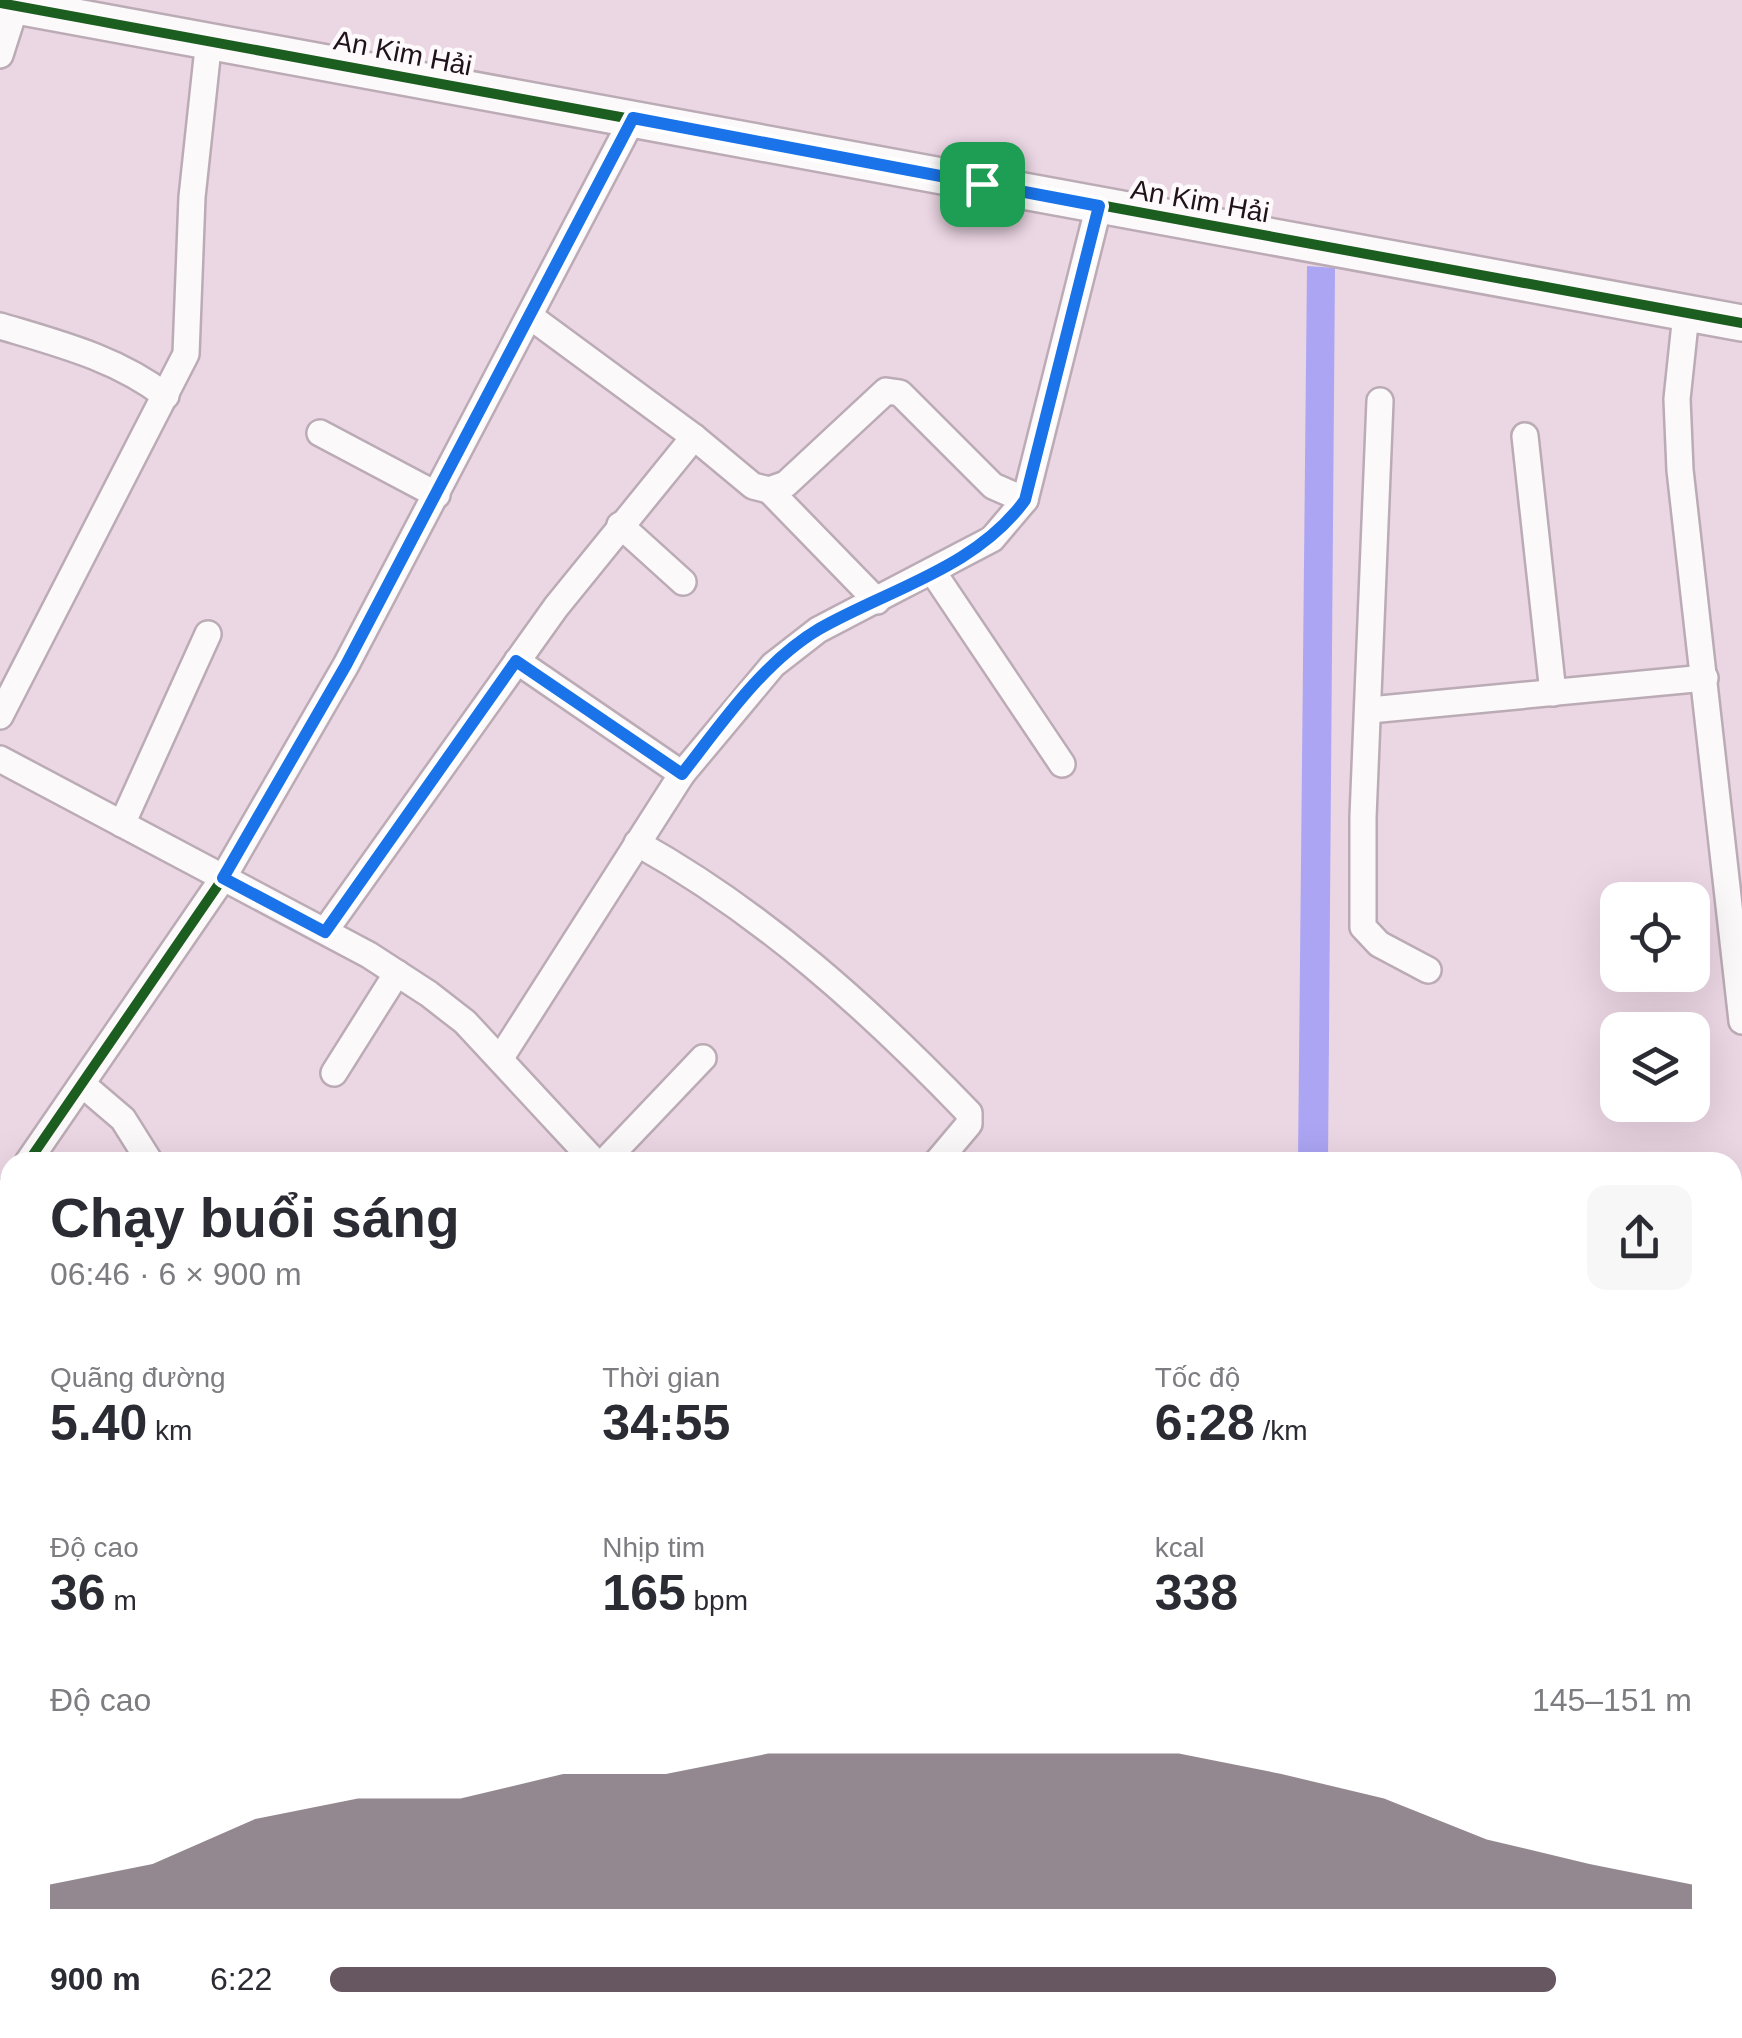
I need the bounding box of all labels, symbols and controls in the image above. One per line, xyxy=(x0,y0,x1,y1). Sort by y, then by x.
street label: An Kim Hải xyxy=(331,24,475,82)
pin xyxy=(940,142,1025,227)
icon: arrive xyxy=(955,157,1010,212)
street label: An Kim Hải xyxy=(1128,174,1272,228)
map controls xyxy=(1600,882,1710,1122)
button: locate xyxy=(1600,882,1710,992)
button: layers xyxy=(1600,1012,1710,1122)
button: share xyxy=(1587,1185,1692,1290)
text: Chạy buổi sáng xyxy=(50,1187,460,1249)
text: 06:46 · 6 × 900 m xyxy=(50,1256,302,1292)
text: Quãng đường xyxy=(50,1362,226,1393)
text: Thời gian xyxy=(602,1362,720,1393)
text: Tốc độ xyxy=(1155,1362,1240,1393)
text: 5.40 xyxy=(50,1395,147,1451)
text: 34:55 xyxy=(602,1395,730,1451)
text: 6:28 xyxy=(1155,1395,1255,1451)
text: km xyxy=(147,1415,192,1446)
text: /km xyxy=(1255,1415,1308,1446)
text: Độ cao xyxy=(50,1532,139,1563)
text: Nhịp tim xyxy=(602,1532,705,1563)
text: kcal xyxy=(1155,1532,1204,1563)
text: 36 xyxy=(50,1565,106,1621)
text: 165 xyxy=(602,1565,686,1621)
text: 338 xyxy=(1155,1565,1238,1621)
text: m xyxy=(106,1585,137,1616)
text: bpm xyxy=(686,1585,748,1616)
text: Độ cao xyxy=(50,1682,151,1718)
text: 145–151 m xyxy=(1532,1682,1692,1718)
text: 900 m xyxy=(50,1961,141,1997)
text: 6:22 xyxy=(210,1961,272,1997)

